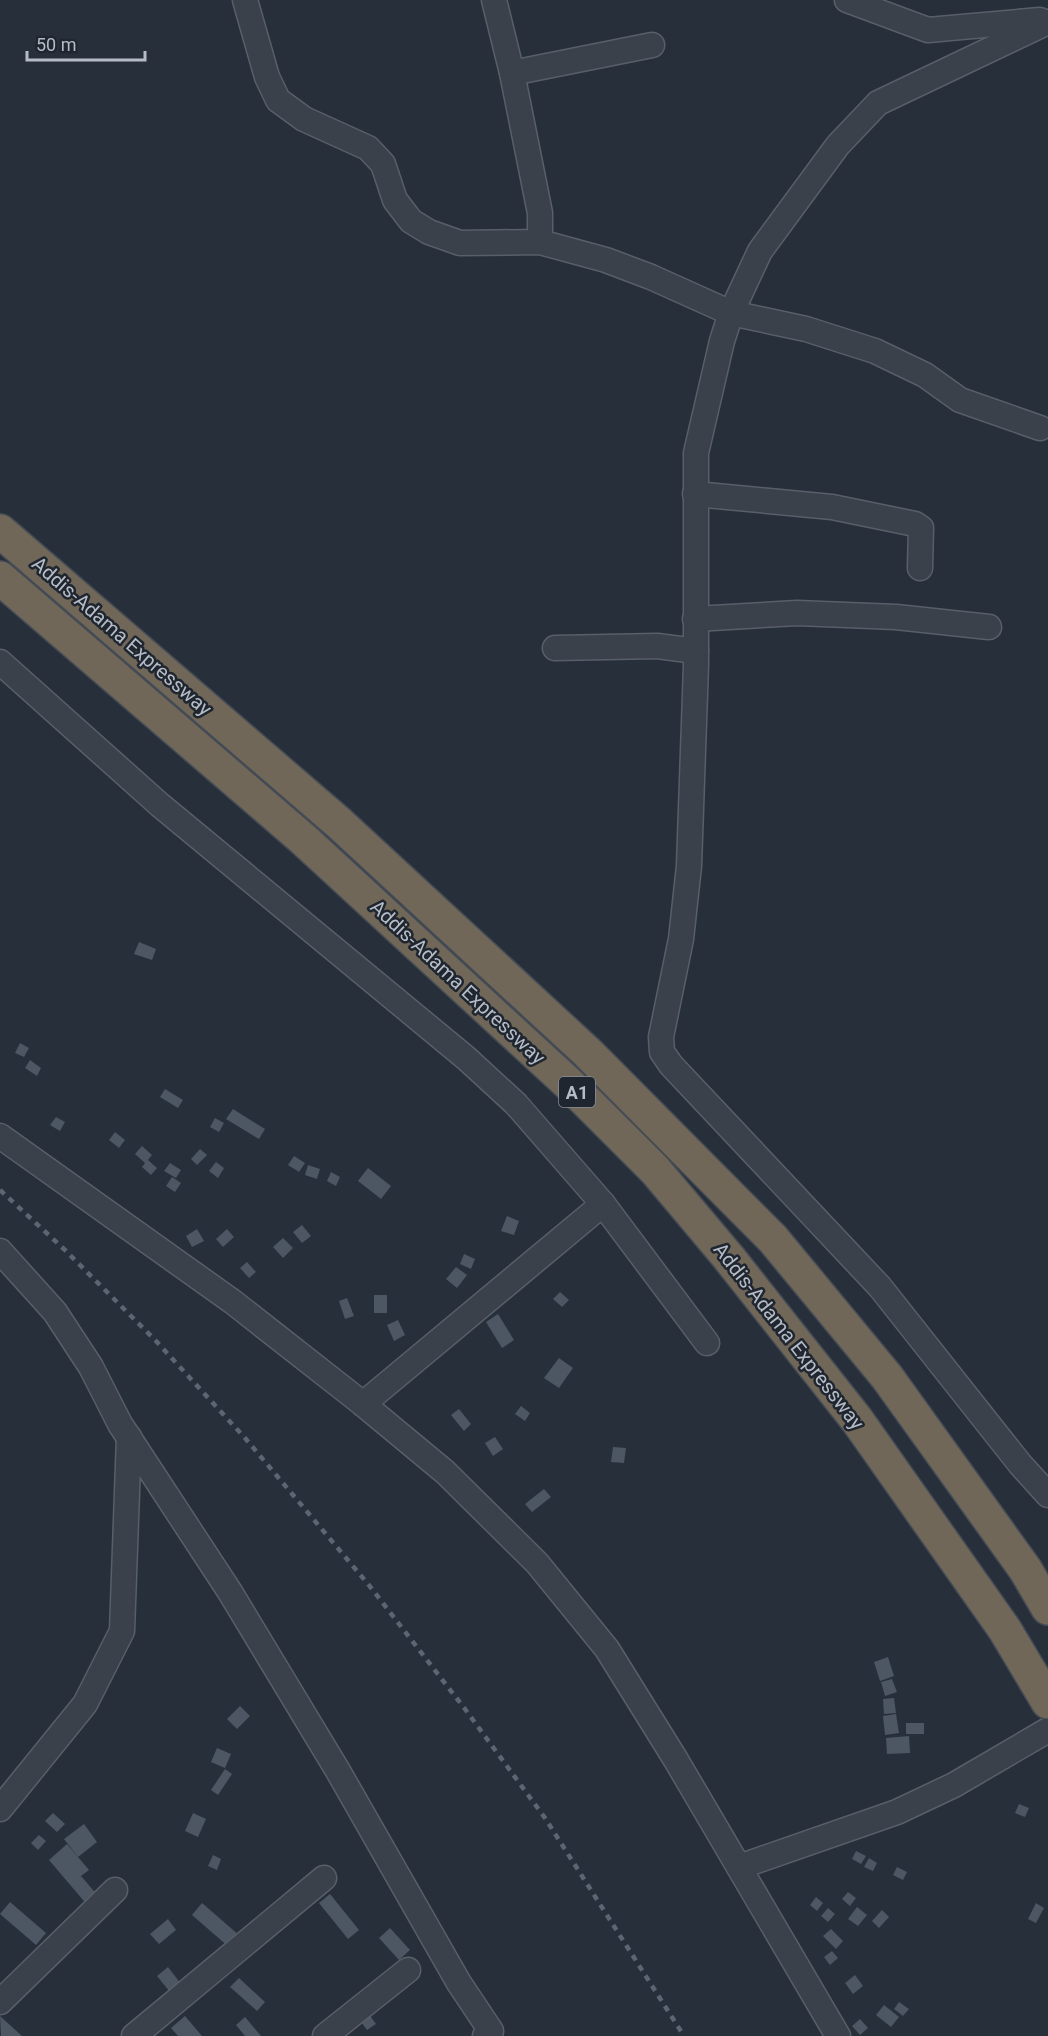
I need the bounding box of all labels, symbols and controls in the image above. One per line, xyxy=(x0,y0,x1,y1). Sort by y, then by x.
scale bar xyxy=(27,24,146,62)
text: 50 m xyxy=(36,34,76,55)
street label: Addis-Adama Expressway xyxy=(27,551,217,721)
street label: Addis-Adama Expressway xyxy=(366,895,551,1070)
road number: A1 xyxy=(559,1077,595,1107)
street label: Addis-Adama Expressway xyxy=(709,1238,870,1435)

